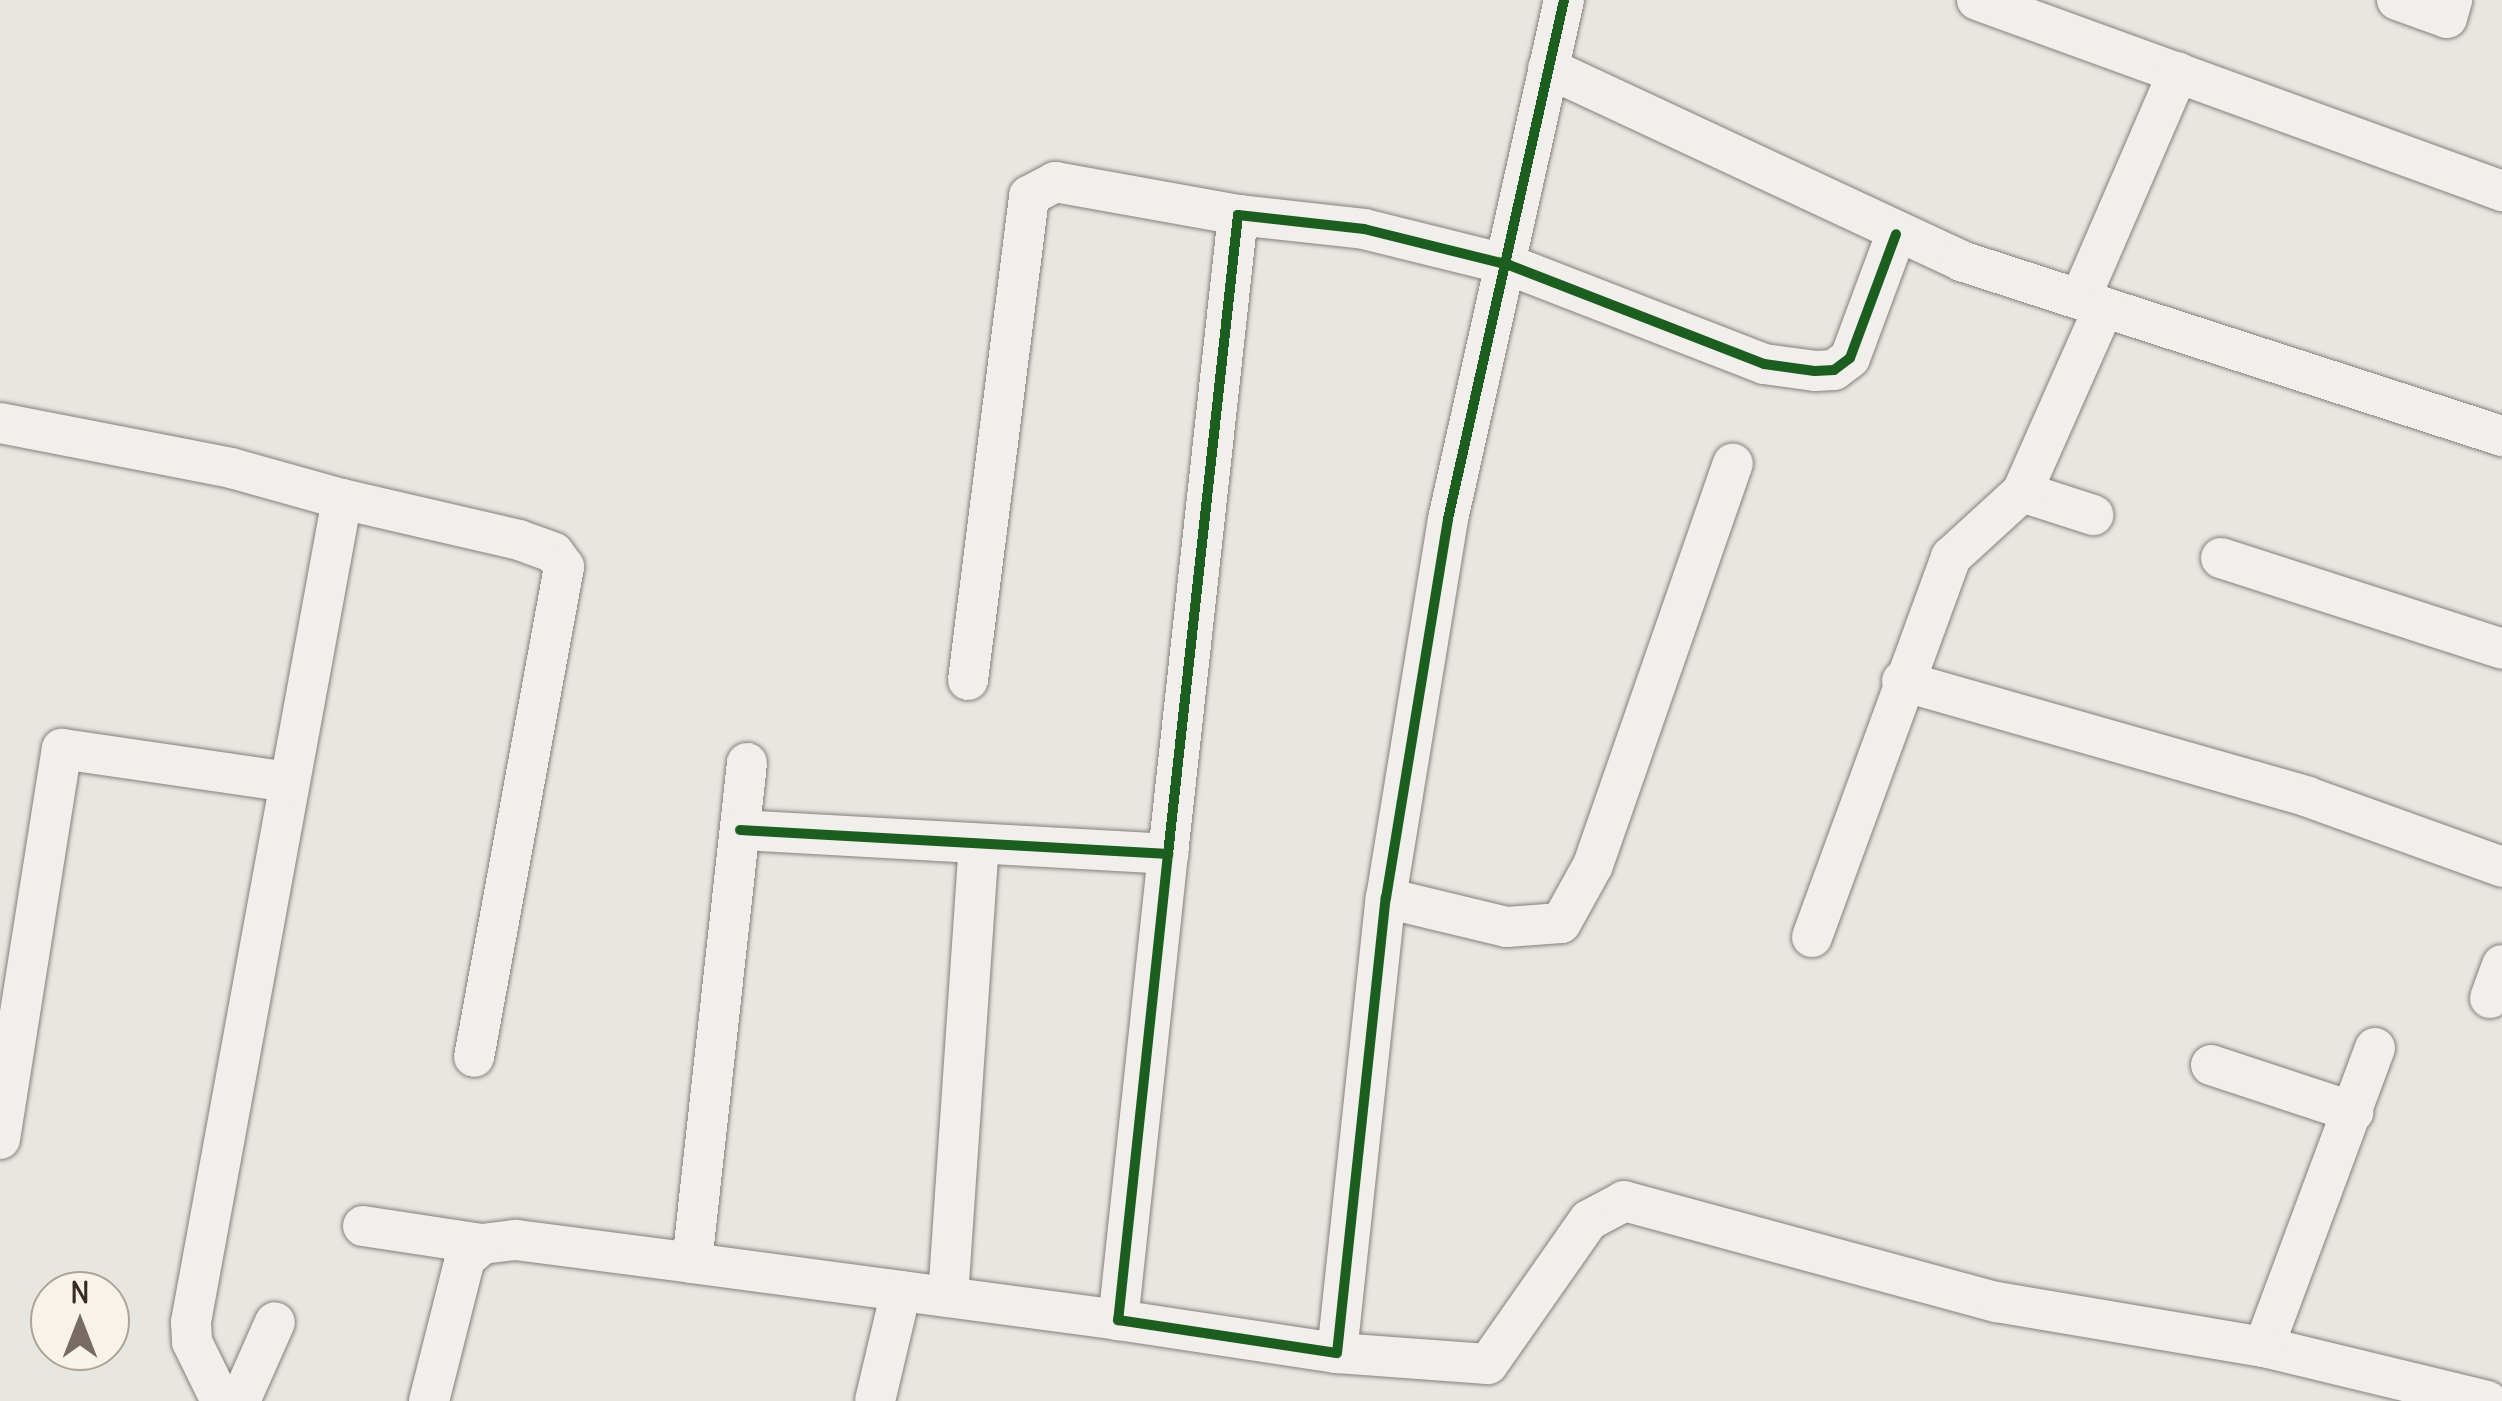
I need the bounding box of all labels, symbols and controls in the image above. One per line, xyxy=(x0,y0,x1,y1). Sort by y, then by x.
north arrow xyxy=(30,1271,130,1371)
text: N xyxy=(70,1275,90,1311)

